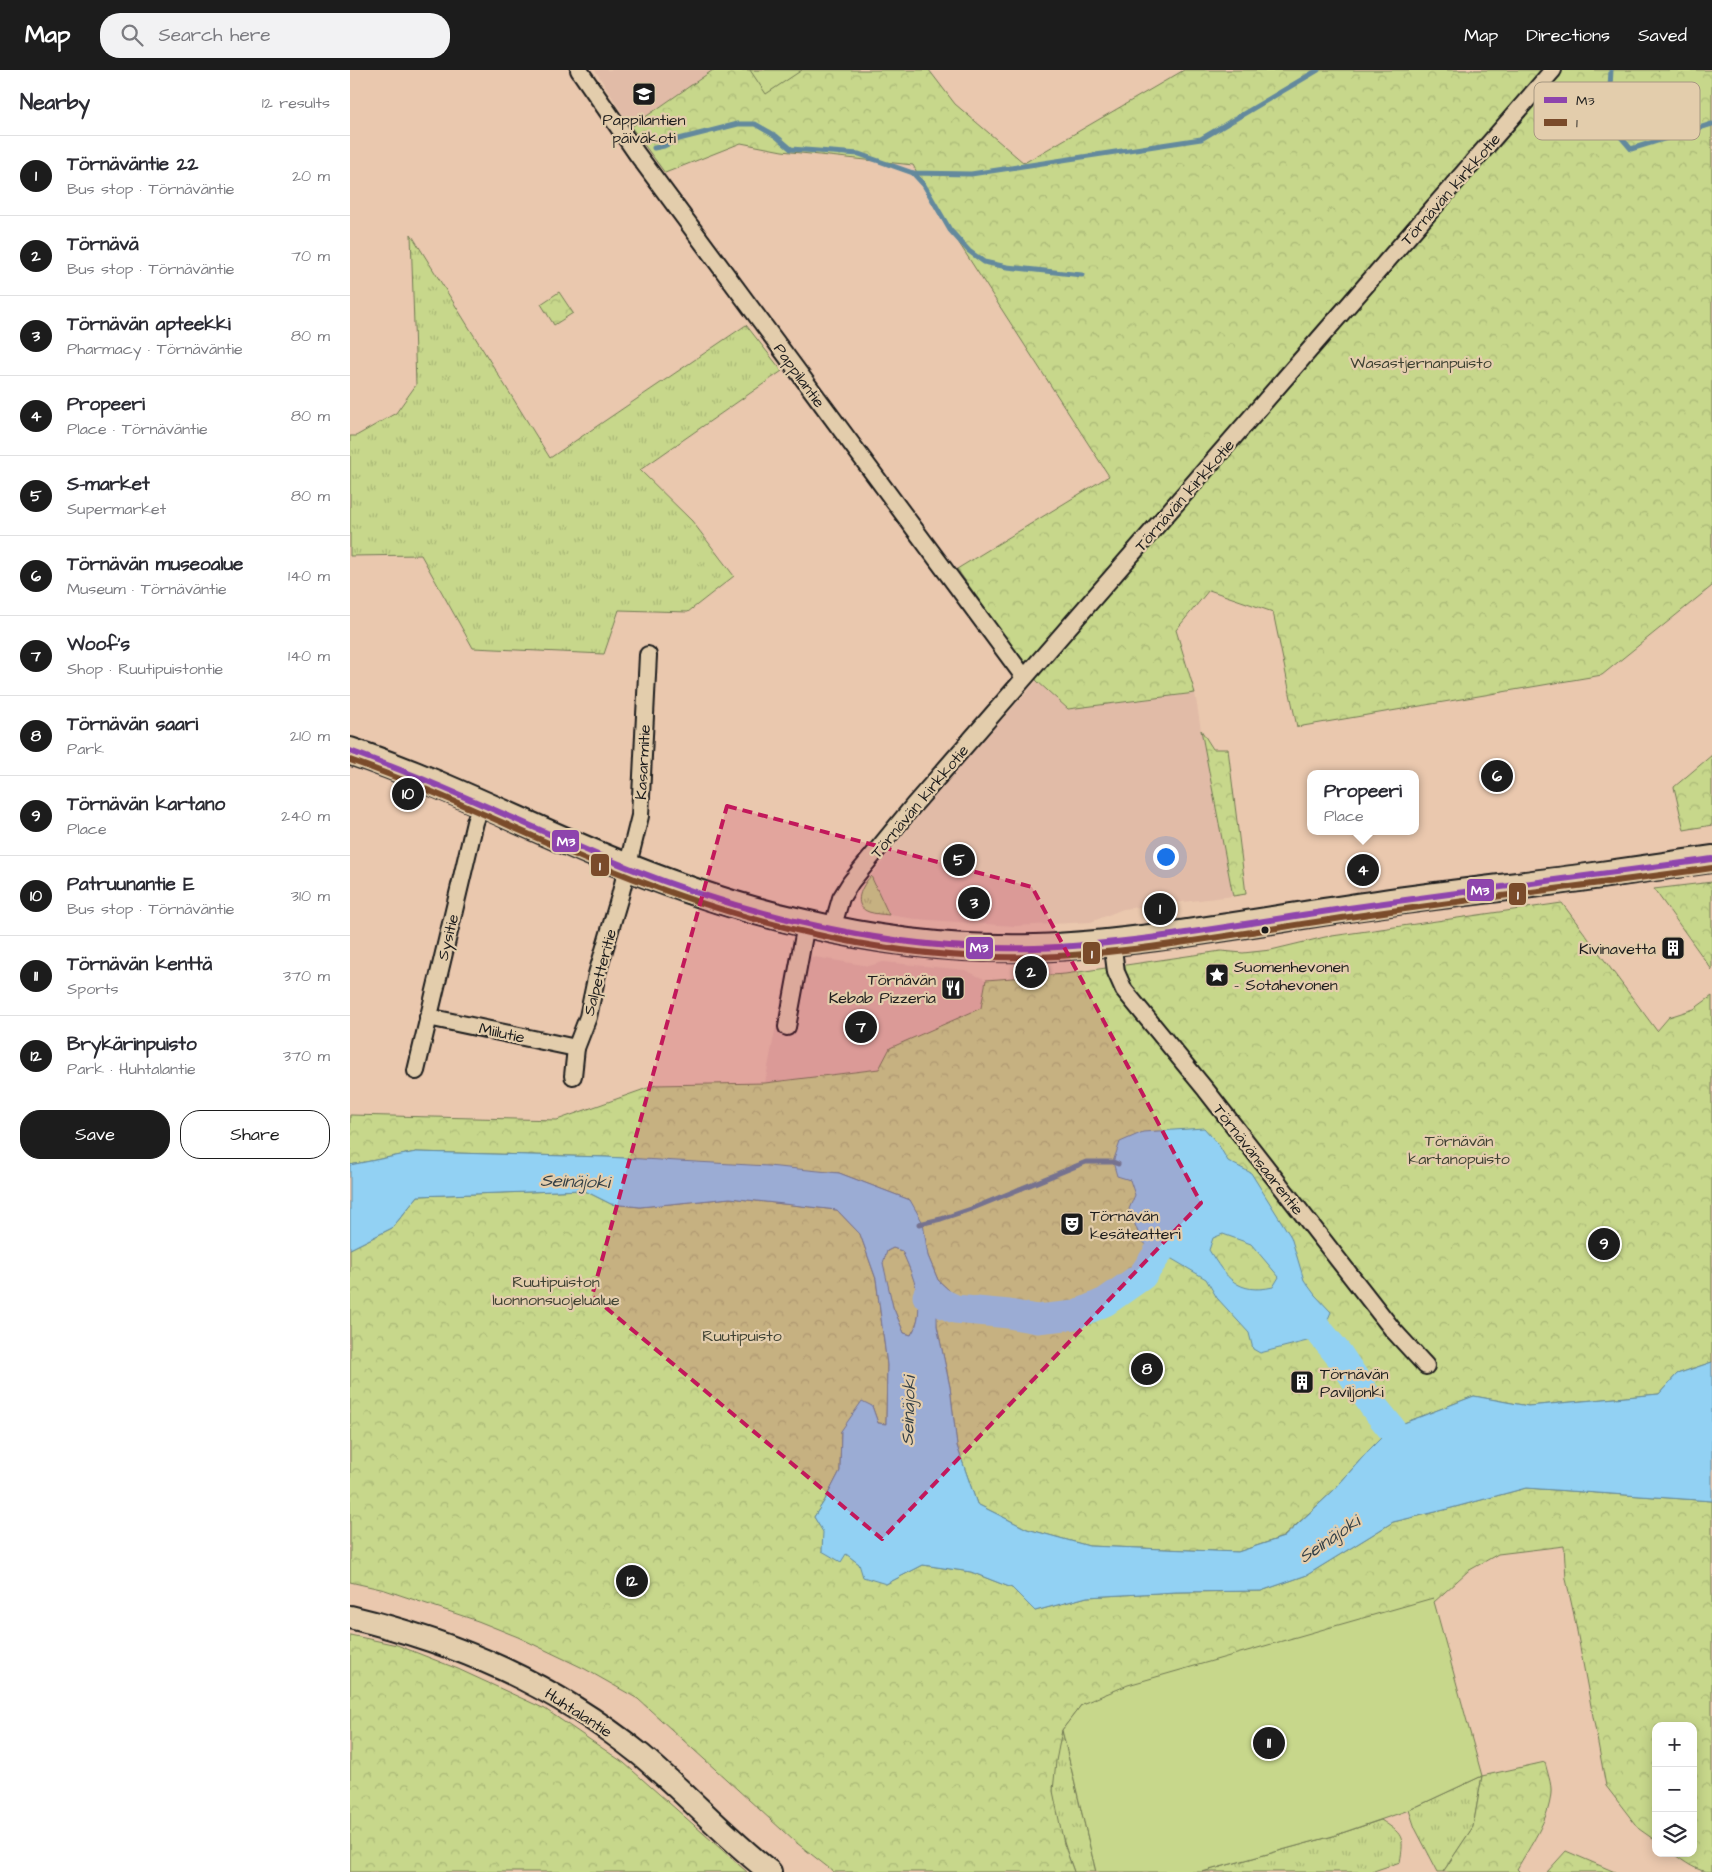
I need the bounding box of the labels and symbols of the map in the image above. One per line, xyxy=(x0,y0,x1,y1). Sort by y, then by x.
school or university icon: Pappilantien päiväkoti xyxy=(631,81,657,107)
legend xyxy=(1534,82,1700,140)
text: M3 xyxy=(1576,91,1595,111)
place label: Pappilantien päiväkoti xyxy=(603,109,685,149)
text: 1 xyxy=(1576,113,1578,133)
street label: Törnävän kirkkotie xyxy=(1396,129,1506,250)
street label: Pappilantie xyxy=(768,339,830,413)
park label: Wasastjernanpuisto xyxy=(1350,352,1492,374)
street label: Törnävän kirkkotie xyxy=(1130,435,1240,556)
street label: Kasarmitie xyxy=(630,724,656,800)
street label: Törnävän kirkkotie xyxy=(866,740,974,863)
pin: 6 xyxy=(1481,757,1513,795)
pin: 10 xyxy=(392,775,424,813)
line badge: M3 xyxy=(551,829,580,853)
text: M3 xyxy=(557,832,576,852)
pin: 5 xyxy=(943,841,975,879)
your location xyxy=(1153,844,1179,870)
pin: 4 xyxy=(1347,851,1379,889)
line badge: 1 xyxy=(590,853,610,877)
text: 1 xyxy=(599,856,601,876)
line badge: M3 xyxy=(1466,878,1495,902)
text: M3 xyxy=(1471,881,1490,901)
line badge: 1 xyxy=(1508,882,1527,906)
pin: 3 xyxy=(958,884,990,922)
text: 1 xyxy=(1517,885,1519,905)
pin: 1 xyxy=(1144,890,1176,928)
street label: Sysitie xyxy=(432,911,465,963)
unlabelled marker xyxy=(1260,925,1270,935)
street label: Salpetteritie xyxy=(578,926,622,1018)
building icon: Kivinavetta xyxy=(1660,935,1686,961)
line badge: M3 xyxy=(965,936,994,960)
text: M3 xyxy=(970,938,989,958)
place label: Kivinavetta xyxy=(1579,938,1656,960)
line badge: 1 xyxy=(1082,941,1101,965)
text: 1 xyxy=(1091,944,1093,964)
pin: 2 xyxy=(1015,953,1047,991)
place label: Suomenhevonen - Sotahevonen xyxy=(1234,956,1349,996)
place icon: Suomenhevonen - Sotahevonen xyxy=(1204,962,1230,988)
place label: Törnävän Kebab Pizzeria xyxy=(829,969,936,1009)
restaurant icon: Törnävän Kebab Pizzeria xyxy=(940,975,966,1001)
pin: 7 xyxy=(845,1008,877,1046)
street label: Miilutie xyxy=(477,1017,527,1049)
street label: Törnävänsaarentie xyxy=(1208,1099,1309,1220)
park label: Törnävän kartanopuisto xyxy=(1408,1130,1510,1170)
water label: Seinäjoki xyxy=(540,1168,612,1195)
place label: Törnävän kesäteatteri xyxy=(1090,1205,1181,1245)
theatre icon: Törnävän kesäteatteri xyxy=(1059,1211,1085,1237)
pin: 9 xyxy=(1588,1225,1620,1263)
park label: Ruutipuiston luonnonsuojelualue xyxy=(492,1271,620,1311)
park label: Ruutipuisto xyxy=(702,1325,782,1347)
pin: 8 xyxy=(1131,1350,1163,1388)
place label: Törnävän Paviljonki xyxy=(1320,1363,1388,1403)
building icon: Törnävän Paviljonki xyxy=(1289,1369,1315,1395)
water label: Seinäjoki xyxy=(895,1374,922,1446)
water label: Seinäjoki xyxy=(1294,1508,1367,1569)
pin: 12 xyxy=(616,1562,648,1600)
street label: Huhtalantie xyxy=(540,1683,617,1743)
pin: 11 xyxy=(1253,1724,1285,1762)

